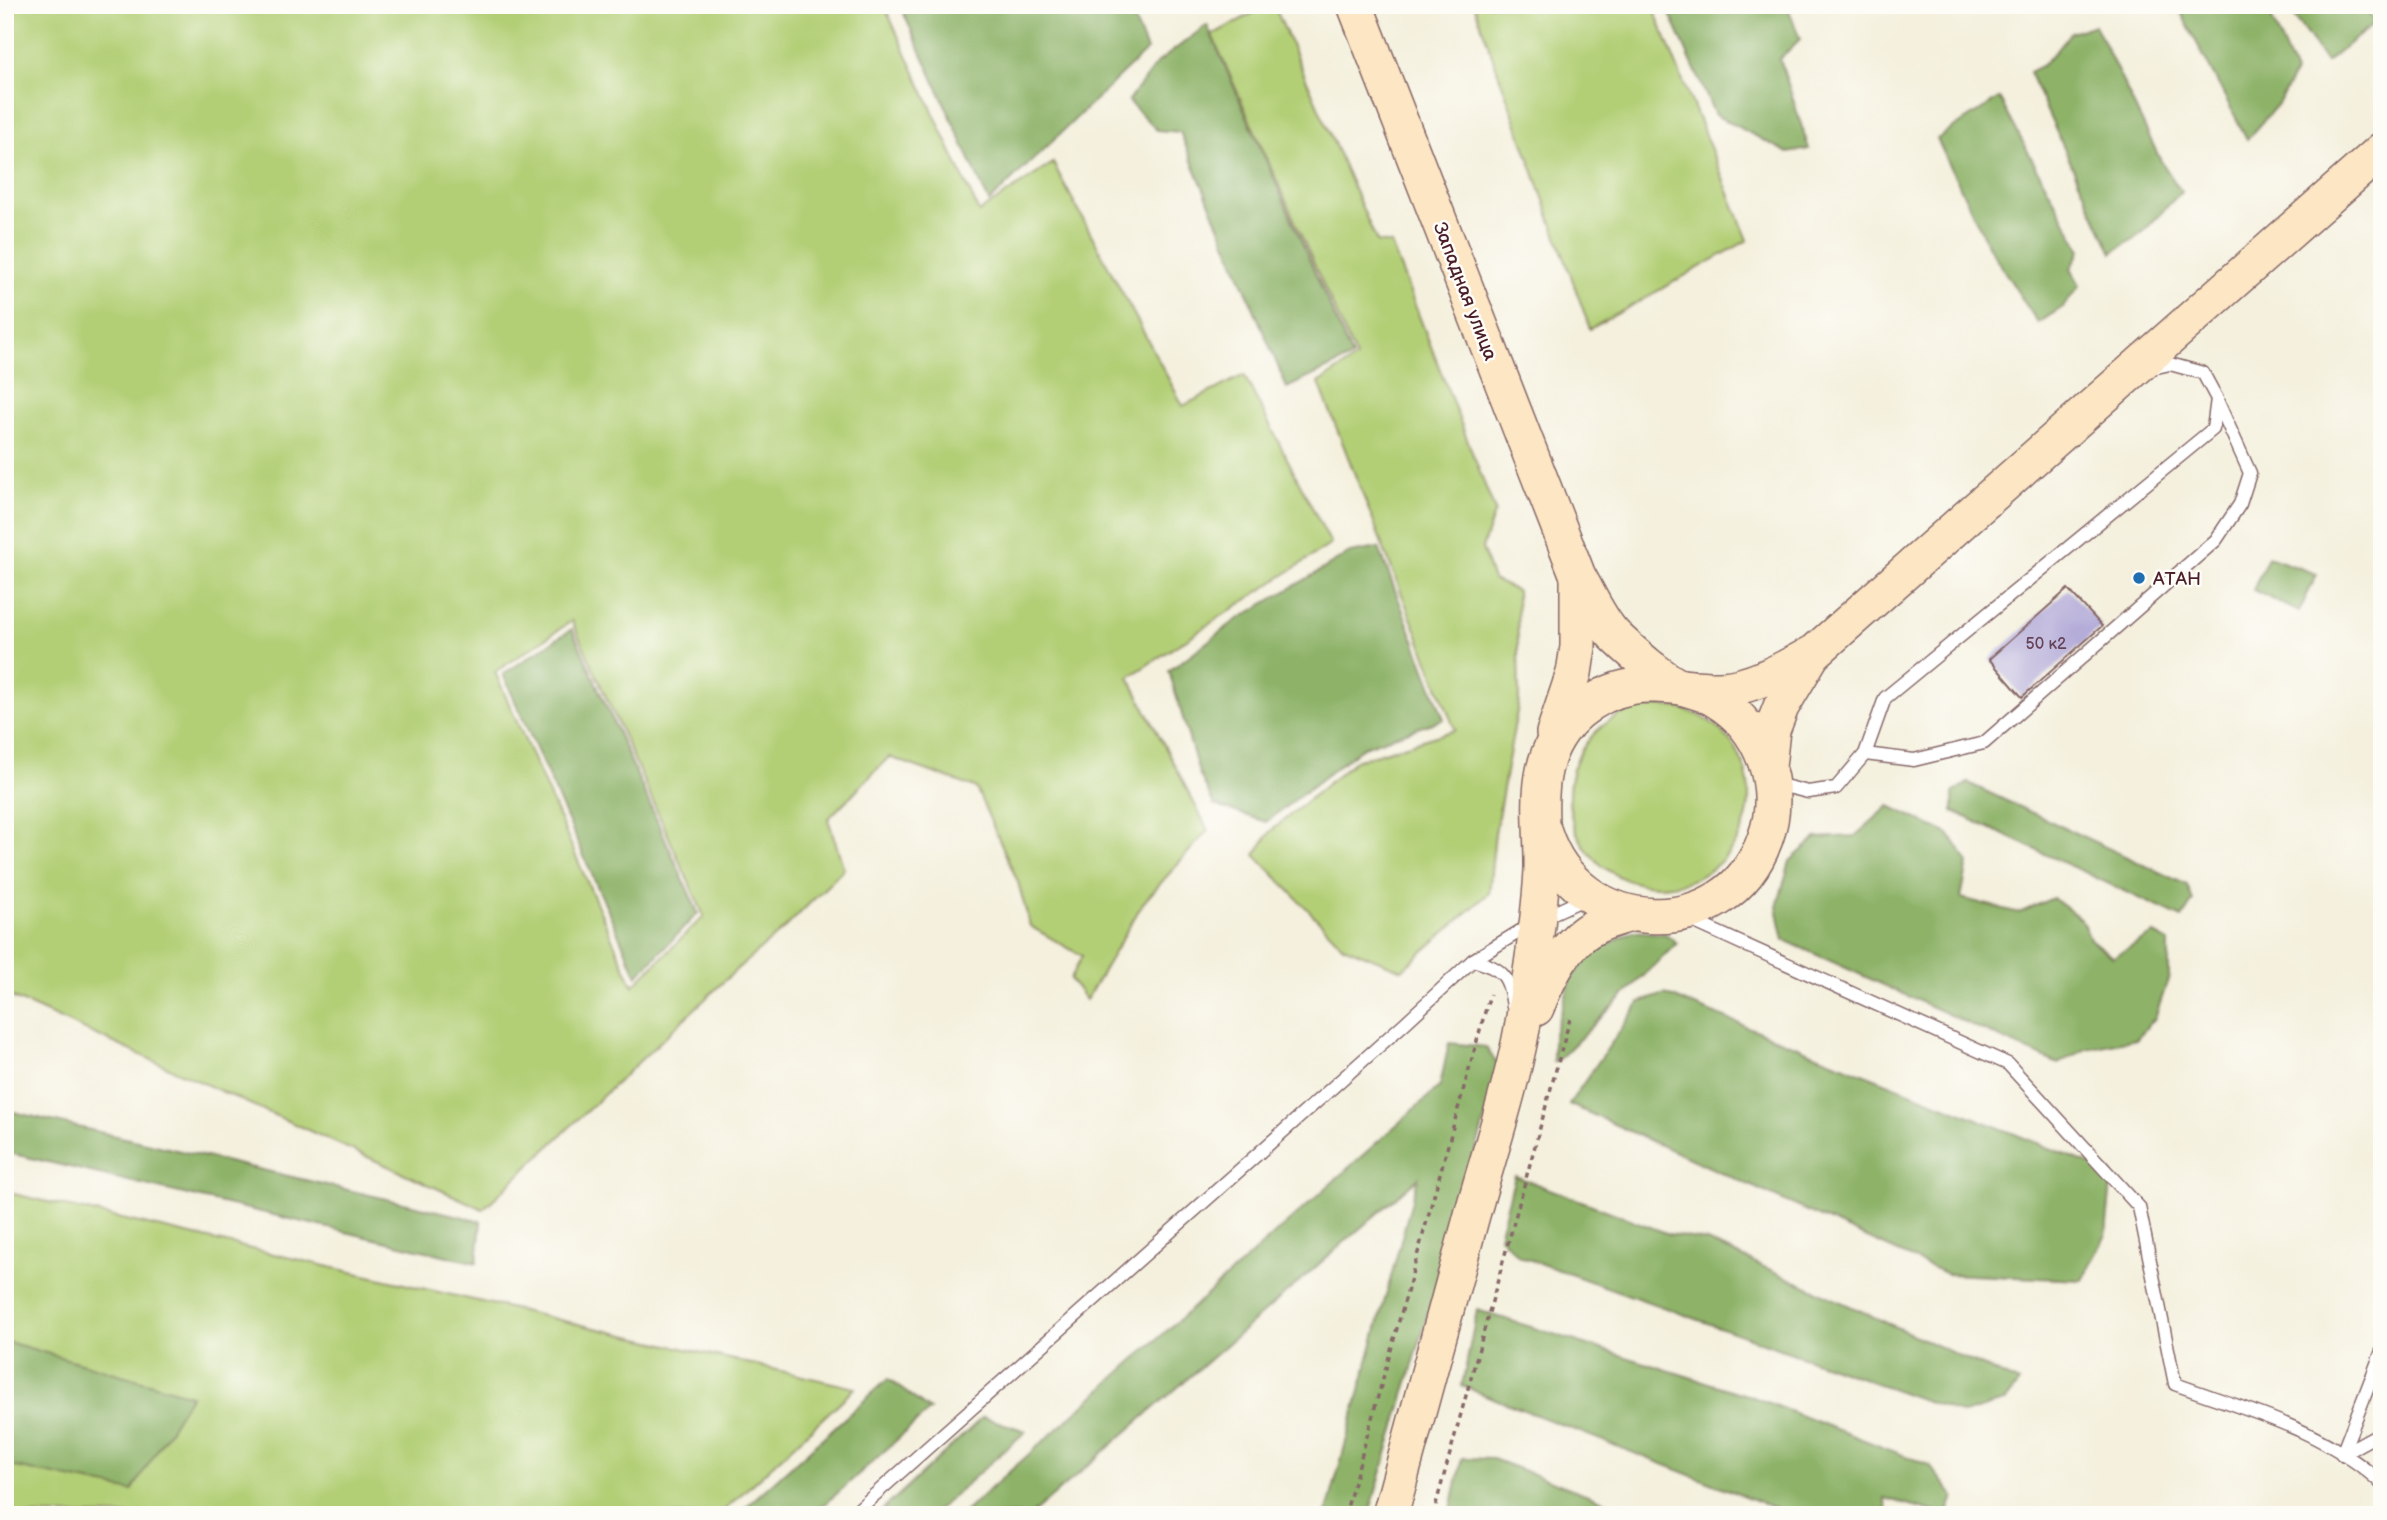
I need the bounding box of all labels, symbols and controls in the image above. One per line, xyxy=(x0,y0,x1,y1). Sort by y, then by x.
street label: Западная улица xyxy=(1428,219,1502,364)
place label: АТАН xyxy=(2152,568,2201,591)
marker: АТАН xyxy=(2131,570,2147,586)
house number: 50 к2 xyxy=(2026,635,2067,654)

